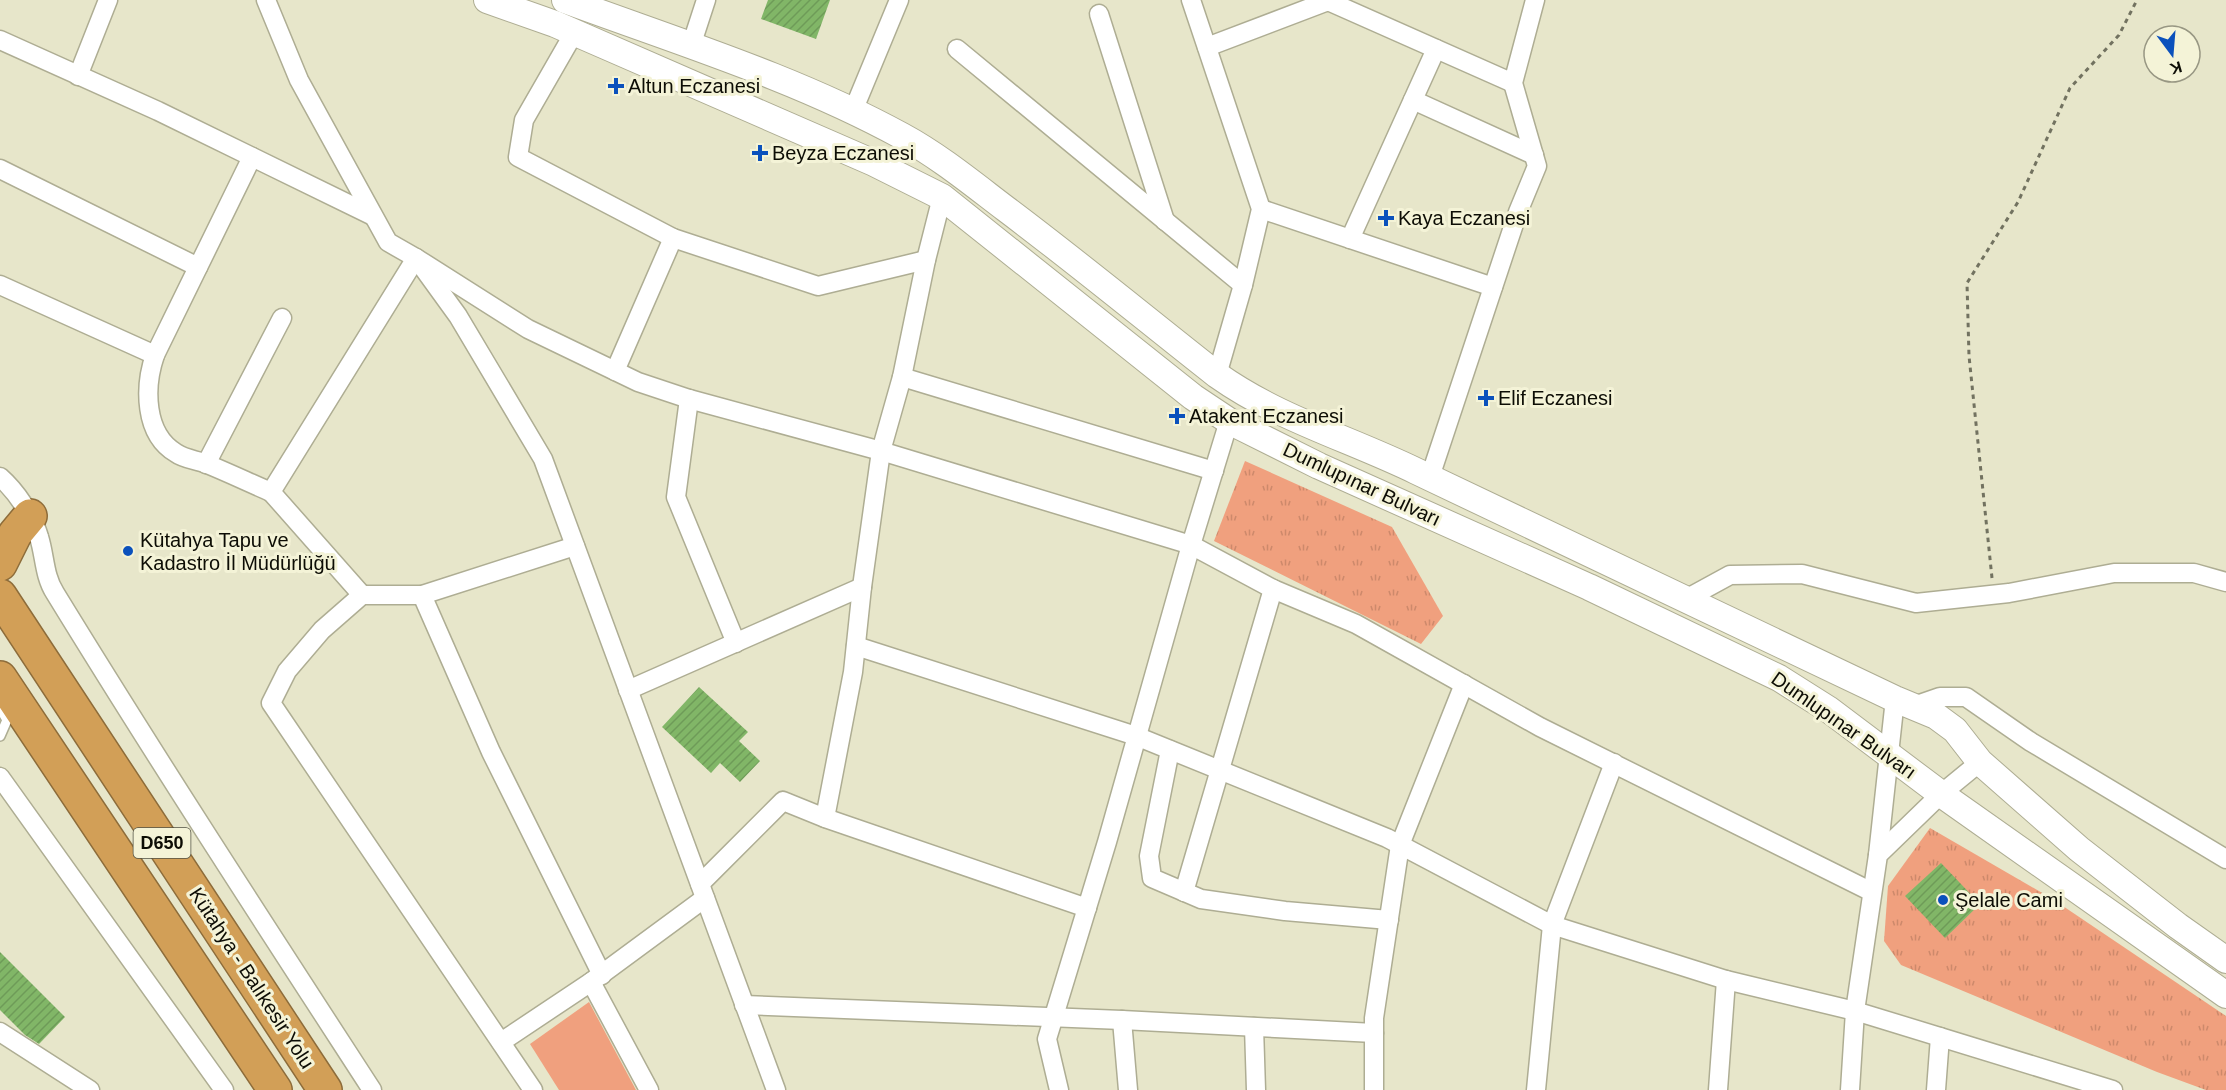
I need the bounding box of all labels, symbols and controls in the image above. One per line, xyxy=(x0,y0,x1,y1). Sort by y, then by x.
north arrow xyxy=(2142,24,2202,84)
text: K xyxy=(2168,58,2184,78)
place label: Altun Eczanesi xyxy=(628,75,760,97)
marker: Altun Eczanesi xyxy=(609,79,623,93)
place label: Beyza Eczanesi xyxy=(772,142,914,164)
marker: Beyza Eczanesi xyxy=(753,146,767,160)
place label: Kaya Eczanesi xyxy=(1398,207,1530,229)
marker: Kaya Eczanesi xyxy=(1379,211,1393,225)
place label: Elif Eczanesi xyxy=(1498,387,1613,409)
marker: Elif Eczanesi xyxy=(1479,391,1493,405)
place label: Atakent Eczanesi xyxy=(1189,405,1344,427)
marker: Atakent Eczanesi xyxy=(1170,409,1184,423)
street label: Dumlupınar Bulvarı xyxy=(1280,438,1444,530)
place label: Kütahya Tapu ve Kadastro İl Müdürlüğü xyxy=(140,529,336,574)
marker: Kütahya Tapu ve Kadastro İl Müdürlüğü xyxy=(121,544,135,558)
street label: Dumlupınar Bulvarı xyxy=(1768,667,1920,783)
road number: D650 xyxy=(134,828,190,858)
street label: Kütahya - Balıkesir Yolu xyxy=(185,883,319,1073)
place label: Şelale Cami xyxy=(1955,889,2063,911)
marker: Şelale Cami xyxy=(1936,893,1950,907)

